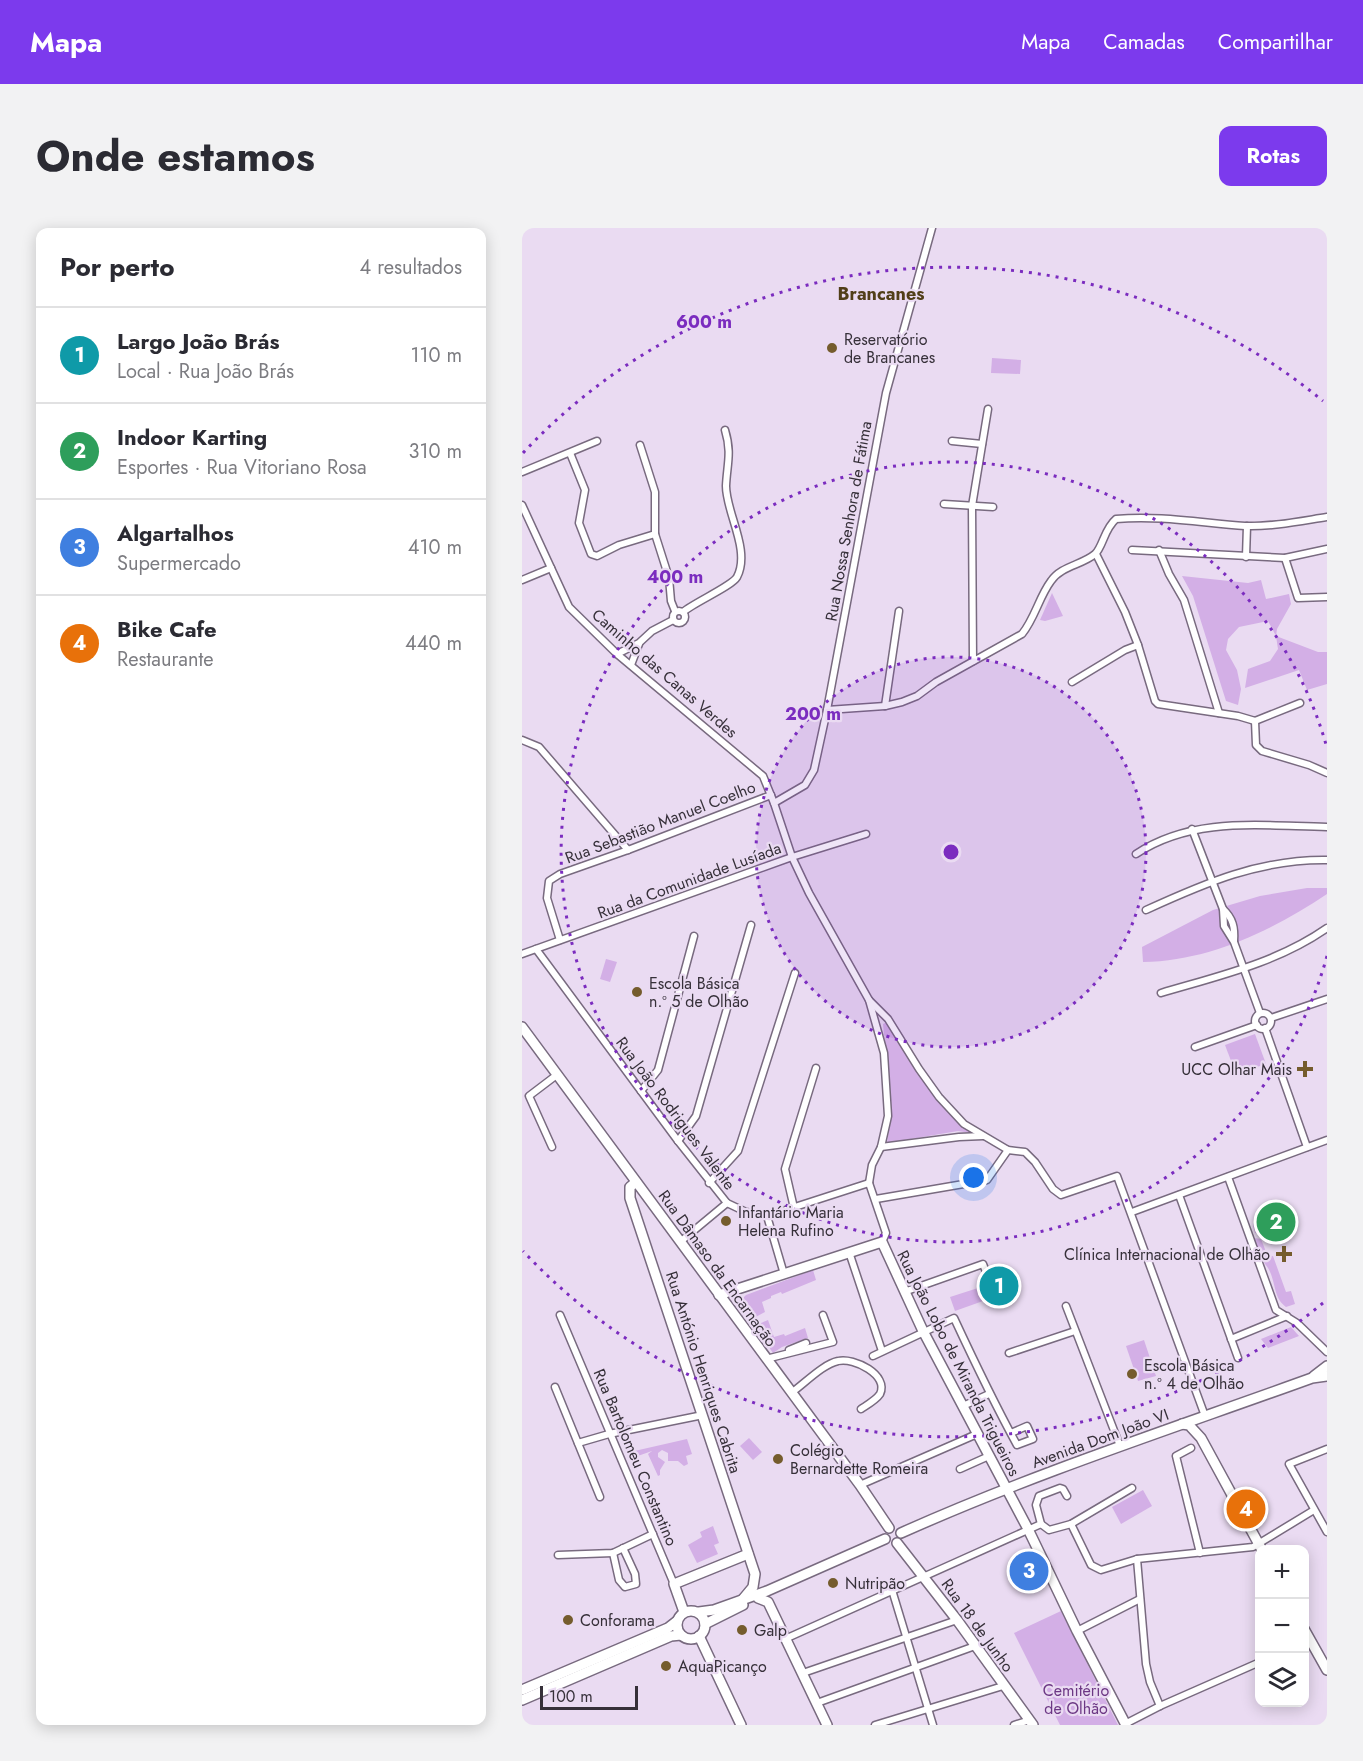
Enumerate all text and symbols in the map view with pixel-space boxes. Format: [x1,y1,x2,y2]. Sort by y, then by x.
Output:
text: Mapa [30,22,102,63]
text: Mapa [1021,27,1070,57]
text: Camadas [1103,27,1185,57]
text: Compartilhar [1218,27,1333,57]
text: Onde estamos [36,126,315,187]
button: Rotas [1219,126,1327,186]
text: Por perto [60,248,174,286]
text: 4 resultados [360,253,462,282]
district label: Brancanes [838,281,924,307]
text: 600 m [676,309,732,335]
text: Largo João Brás [117,325,280,357]
place label: Reservatório de Brancanes [844,328,935,369]
text: 1 [74,341,85,370]
text: 110 m [410,341,462,370]
marker: Reservatório de Brancanes [825,341,839,355]
text: Local · Rua João Brás [117,357,294,386]
street label: Rua Nossa Senhora de Fátima [820,419,877,623]
text: Indoor Karting [117,421,267,453]
text: 2 [73,437,86,466]
text: 310 m [408,437,462,466]
text: Esportes · Rua Vitoriano Rosa [117,453,367,482]
text: Algartalhos [117,517,234,549]
text: 3 [73,533,86,562]
text: 410 m [408,533,462,562]
text: Supermercado [117,549,241,578]
text: 400 m [647,564,703,590]
street label: Caminho das Canas Verdes [587,604,743,743]
text: Bike Cafe [117,613,217,645]
text: 4 [73,629,86,658]
text: 440 m [405,629,462,658]
text: Restaurante [117,645,214,674]
text: 200 m [785,701,841,727]
street label: Rua Sebastião Manuel Coelho [562,775,759,869]
street label: Rua da Comunidade Lusíada [594,836,784,924]
centre of rings [941,842,961,862]
place label: Escola Básica n.º 5 de Olhão [649,972,749,1013]
marker: Escola Básica n.º 5 de Olhão [630,985,644,999]
street label: Rua João Rodrigues Valente [610,1032,741,1195]
place label: UCC Olhar Mais [1181,1058,1292,1081]
marker: UCC Olhar Mais [1296,1060,1314,1078]
your location [959,1163,988,1192]
street label: Rua Dâmaso da Encarnação [653,1185,782,1352]
pin: 2 [1256,1200,1296,1244]
place label: Infantário Maria Helena Rufino [738,1201,844,1242]
marker: Infantário Maria Helena Rufino [719,1214,733,1228]
place label: Clínica Internacional de Olhão [1064,1243,1270,1266]
marker: Clínica Internacional de Olhão [1275,1245,1293,1263]
street label: Rua João Lobo de Miranda Trigueiros [891,1246,1026,1480]
pin: 1 [980,1264,1018,1308]
street label: Rua António Henriques Cabrita [660,1268,747,1476]
place label: Escola Básica n.º 4 de Olhão [1144,1354,1244,1395]
street label: Rua Bartolomeu Constantino [588,1365,683,1550]
marker: Escola Básica n.º 4 de Olhão [1125,1367,1139,1381]
street label: Avenida Dom João VI [1028,1403,1172,1474]
place label: Colégio Bernardette Romeira [790,1439,928,1480]
marker: Colégio Bernardette Romeira [771,1452,785,1466]
pin: 4 [1226,1486,1266,1532]
map controls [1255,1545,1309,1707]
button: + [1255,1545,1309,1599]
pin: 3 [1010,1548,1048,1594]
place label: Nutripão [845,1572,905,1595]
street label: Rua 18 de Junho [936,1574,1020,1677]
marker: Nutripão [826,1576,840,1590]
button: − [1255,1599,1309,1653]
place label: Conforama [580,1609,655,1632]
marker: Conforama [561,1613,575,1627]
place label: Galp [754,1619,787,1642]
marker: Galp [735,1623,749,1637]
button: layers [1255,1653,1309,1707]
place label: AquaPicanço [678,1655,767,1678]
marker: AquaPicanço [659,1659,673,1673]
park label: Cemitério de Olhão [1043,1679,1109,1720]
scale bar [540,1683,638,1710]
text: 100 m [549,1685,593,1708]

